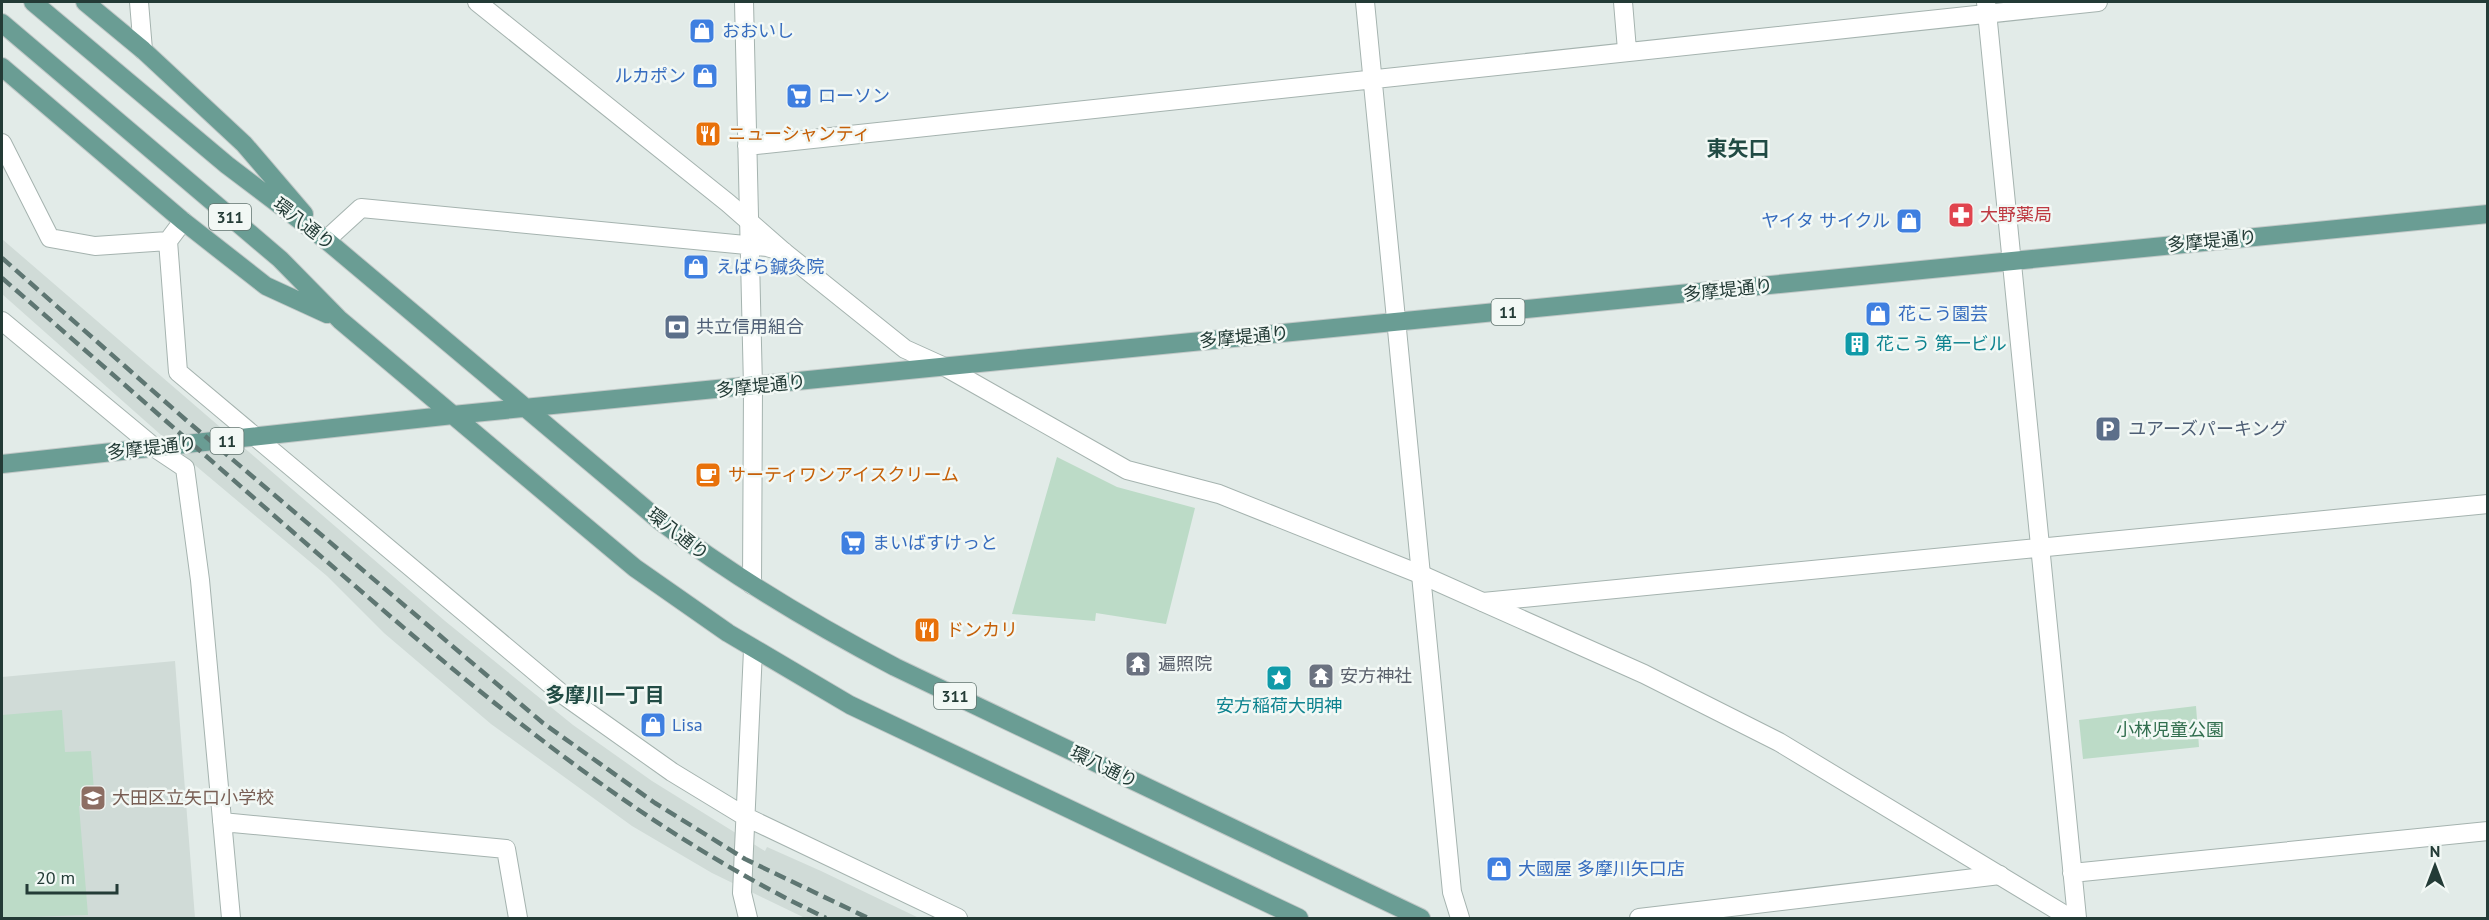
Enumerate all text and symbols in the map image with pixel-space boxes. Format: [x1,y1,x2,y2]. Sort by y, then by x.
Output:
shop icon: おおいし [687,16,717,46]
place label: おおいし [722,19,794,42]
shop icon: ルカポン [690,61,720,91]
place label: ルカポン [615,64,686,87]
supermarket icon: ローソン [784,81,814,111]
place label: ローソン [818,84,890,107]
restaurant icon: ニューシャンティ [693,119,723,149]
place label: ニューシャンティ [728,122,871,145]
district label: 東矢口 [1707,135,1770,162]
street label: 環八通り [269,192,340,255]
pharmacy icon: 大野薬局 [1946,200,1976,230]
place label: 大野薬局 [1980,203,2052,226]
road number: 311 [209,204,251,230]
shop icon: ヤイタ サイクル [1894,206,1924,236]
place label: ヤイタ サイクル [1761,209,1890,232]
street label: 多摩堤通り [2166,225,2258,256]
shop icon: えばら鍼灸院 [681,252,711,282]
place label: えばら鍼灸院 [716,255,824,278]
street label: 多摩堤通り [1682,273,1774,306]
road number: 11 [1492,299,1524,325]
shop icon: 花こう園芸 [1863,299,1893,329]
place label: 花こう園芸 [1898,302,1988,325]
bank icon: 共立信用組合 [662,312,692,342]
place label: 共立信用組合 [696,315,804,338]
street label: 多摩堤通り [1198,321,1290,352]
building icon: 花こう 第一ビル [1842,329,1872,359]
place label: 花こう 第一ビル [1876,332,2007,355]
street label: 多摩堤通り [715,369,807,402]
parking icon: ユアーズパーキング [2093,414,2123,444]
place label: ユアーズパーキング [2128,417,2287,440]
road number: 11 [210,428,244,454]
street label: 多摩堤通り [106,431,198,464]
cafe icon: サーティワンアイスクリーム [693,460,723,490]
place label: サーティワンアイスクリーム [728,463,959,486]
street label: 環八通り [643,502,714,565]
supermarket icon: まいばすけっと [838,528,868,558]
place label: まいばすけっと [872,531,998,554]
restaurant icon: ドンカリ [912,615,942,645]
place label: ドンカリ [946,618,1018,641]
temple icon: 遍照院 [1123,649,1153,679]
place label: 遍照院 [1158,652,1212,675]
temple icon: 安方神社 [1306,661,1336,691]
place icon: 安方稲荷大明神 [1264,663,1294,693]
place label: 安方神社 [1340,664,1412,687]
district label: 多摩川一丁目 [545,682,665,708]
road number: 311 [934,683,976,709]
place label: 安方稲荷大明神 [1216,694,1342,717]
shop icon: Lisa [638,710,668,740]
place label: Lisa [672,713,703,736]
park label: 小林児童公園 [2116,718,2224,741]
street label: 環八通り [1067,740,1142,793]
school or university icon: 大田区立矢口小学校 [78,783,108,813]
place label: 大田区立矢口小学校 [112,786,274,809]
north arrow [2405,836,2465,896]
text: N [2430,841,2440,861]
shop icon: 大國屋 多摩川矢口店 [1484,854,1514,884]
scale bar [27,857,117,895]
place label: 大國屋 多摩川矢口店 [1518,857,1685,880]
text: 20 m [36,866,75,889]

